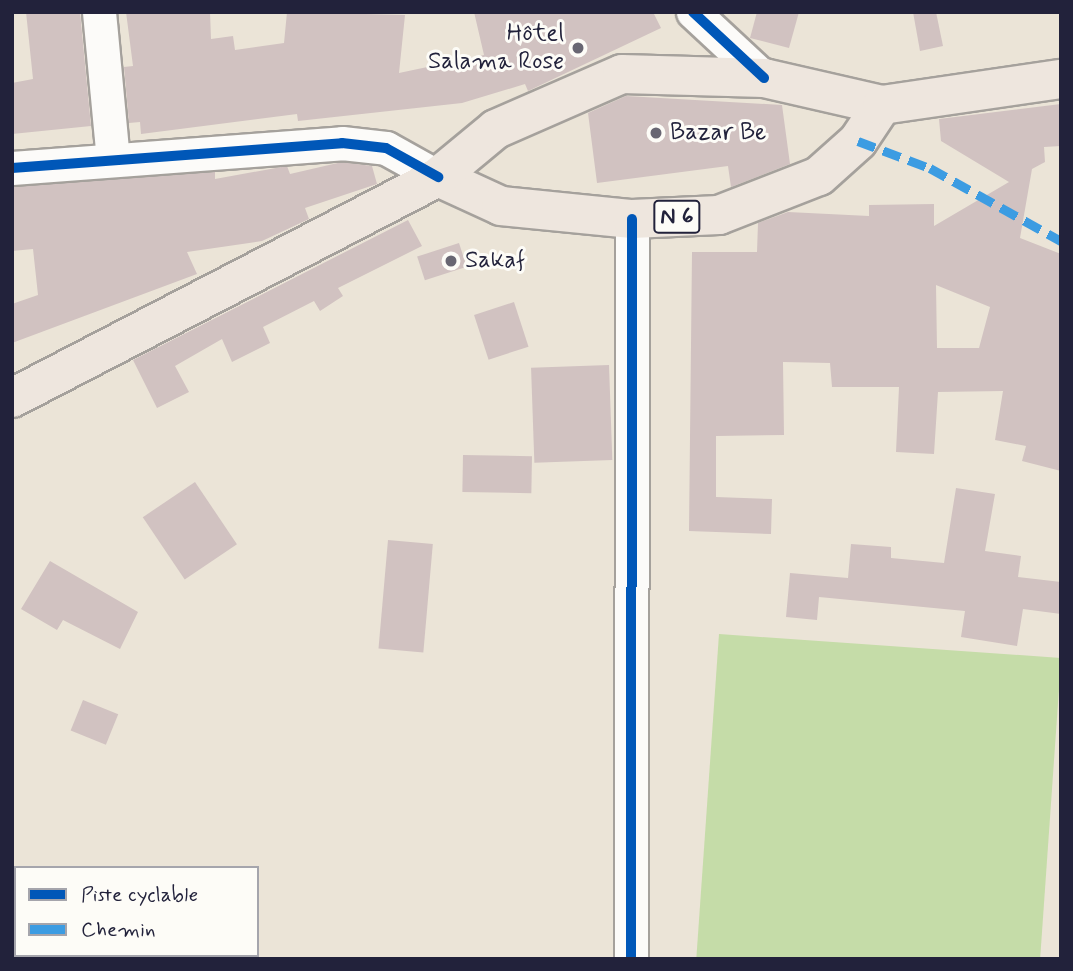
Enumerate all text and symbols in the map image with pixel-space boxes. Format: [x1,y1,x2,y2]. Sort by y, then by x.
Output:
place label: Hôtel Salama Rose [428,20,564,76]
marker: Hôtel Salama Rose [570,40,586,56]
place label: Bazar Be [670,119,767,147]
marker: Bazar Be [648,125,664,141]
road number: N 6 [652,198,702,236]
place label: Sakaf [465,247,525,275]
marker: Sakaf [443,253,459,269]
legend [14,866,259,957]
text: Piste cyclable [81,881,198,909]
text: Chemin [81,916,155,944]

